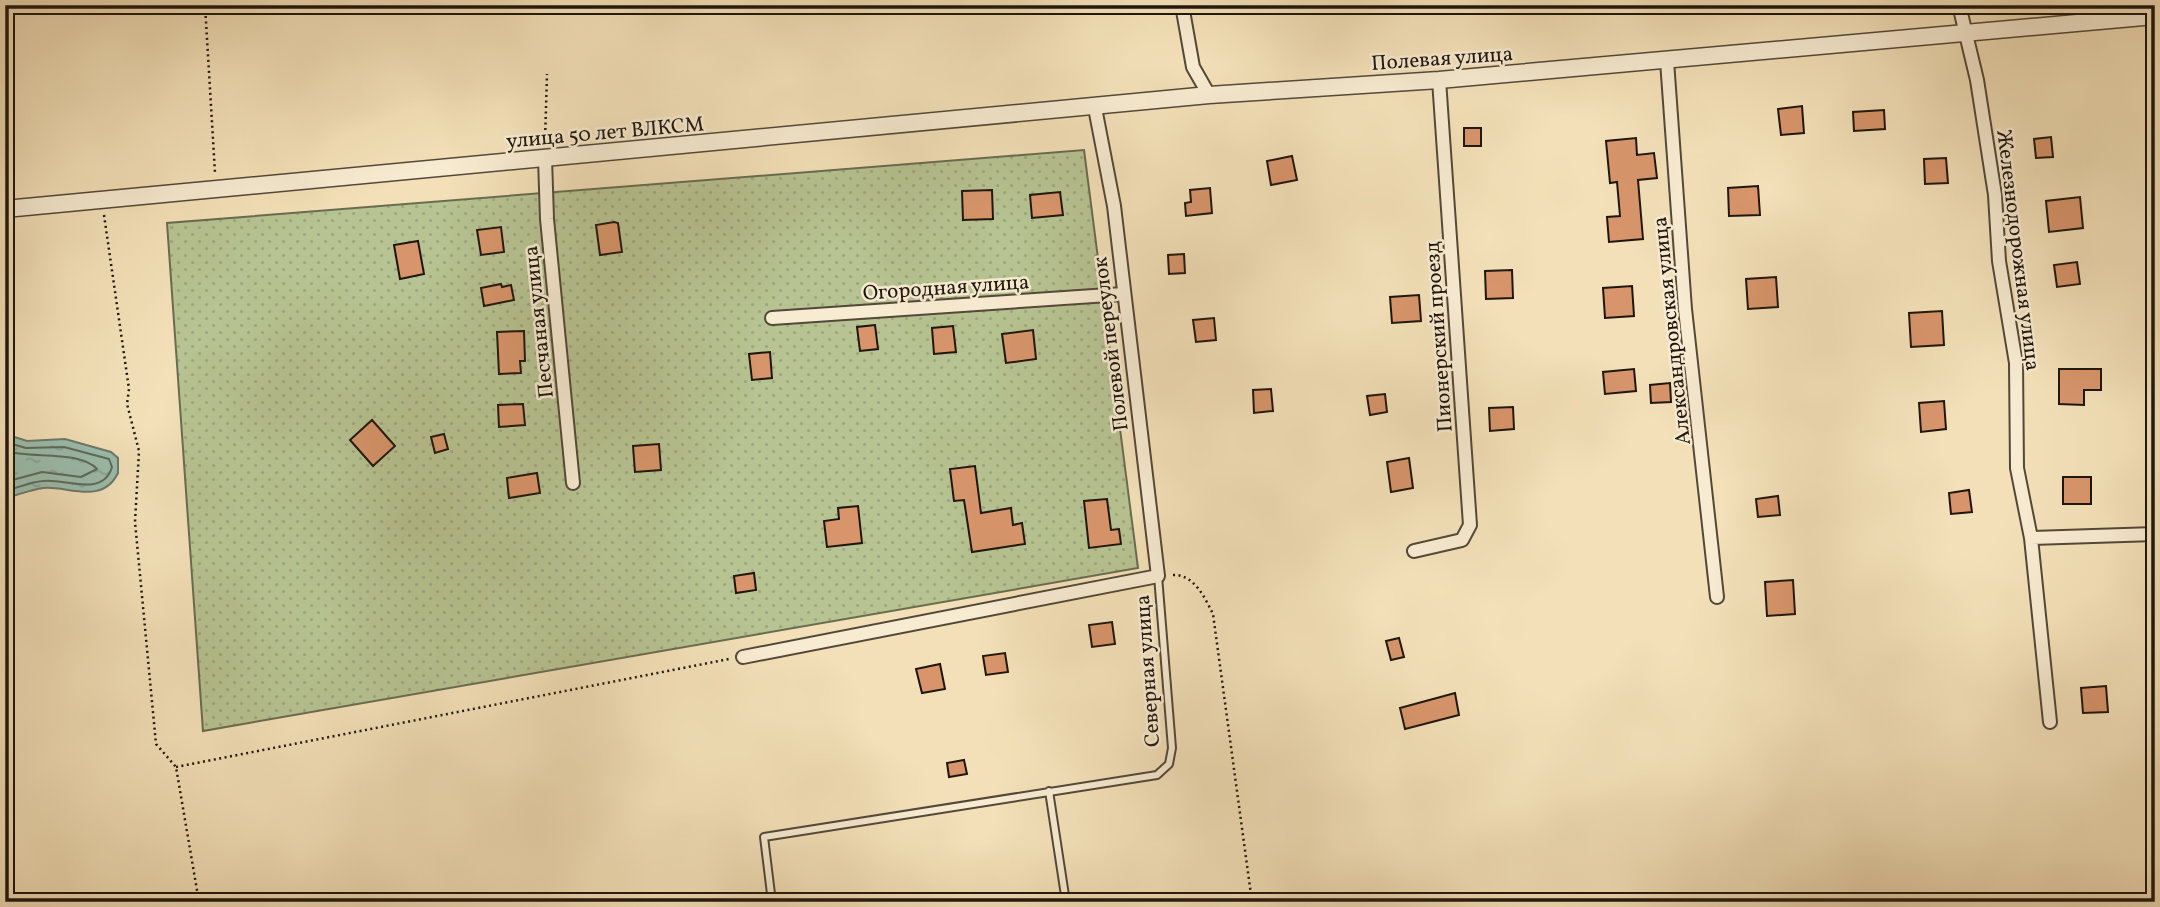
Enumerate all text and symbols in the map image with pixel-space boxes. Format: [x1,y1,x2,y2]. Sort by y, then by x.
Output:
street label: Полевая улица [1370,40,1514,79]
street label: улица 50 лет ВЛКСМ [505,110,705,157]
street label: Железнодорожная улица [1988,128,2047,372]
street label: Александровская улица [1646,215,1699,446]
street label: Пионерский проезд [1418,240,1461,433]
street label: Песчаная улица [517,244,562,399]
street label: Полевой переулок [1086,255,1137,433]
street label: Огородная улица [862,268,1030,309]
street label: Северная улица [1129,594,1168,748]

